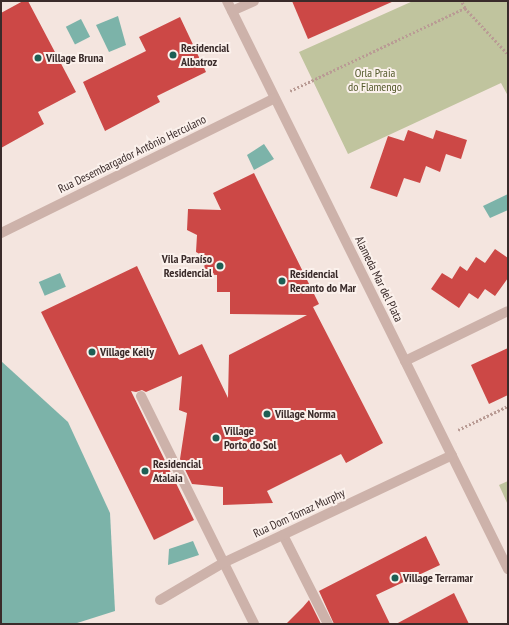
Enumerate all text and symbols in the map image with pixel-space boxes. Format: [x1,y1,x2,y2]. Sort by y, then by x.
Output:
place label: Residencial Albatroz [181,41,229,69]
marker: Residencial Albatroz [168,50,178,60]
place label: Village Bruna [46,51,104,65]
marker: Village Bruna [33,53,43,63]
park label: Orla Praia do Flamengo [348,66,402,94]
street label: Rua Desembargador Antônio Herculano [56,112,208,196]
street label: Alameda Mar del Plata [352,234,406,324]
place label: Vila Paraíso Residencial [162,252,212,280]
marker: Vila Paraíso Residencial [215,261,225,271]
place label: Residencial Recanto do Mar [290,267,356,295]
marker: Residencial Recanto do Mar [277,276,287,286]
place label: Village Kelly [100,345,154,359]
marker: Village Kelly [87,347,97,357]
place label: Village Norma [275,407,336,421]
marker: Village Norma [262,409,272,419]
place label: Village Porto do Sol [224,424,276,452]
marker: Village Porto do Sol [211,433,221,443]
place label: Residencial Atalaia [153,457,201,485]
marker: Residencial Atalaia [140,466,150,476]
street label: Rua Dom Tomaz Murphy [251,485,347,541]
place label: Village Terramar [403,571,473,585]
marker: Village Terramar [390,573,400,583]

